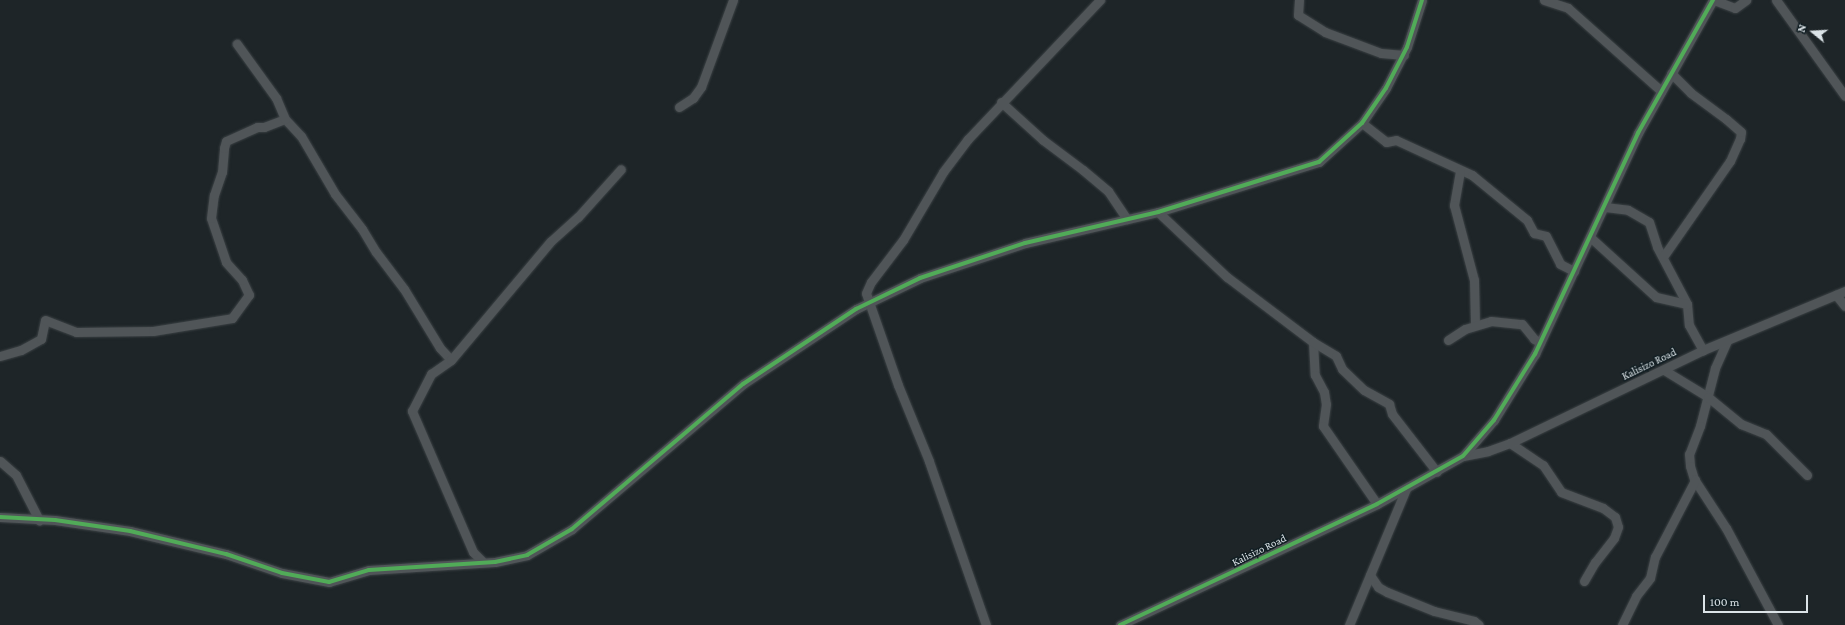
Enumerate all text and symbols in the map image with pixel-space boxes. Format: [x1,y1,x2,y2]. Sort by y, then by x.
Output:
north arrow [1793,12,1833,52]
text: N [1795,23,1808,34]
street label: Kalisizo Road [1620,345,1678,383]
street label: Kalisizo Road [1230,531,1288,569]
scale bar [1705,587,1810,613]
text: 100 m [1710,595,1739,609]

